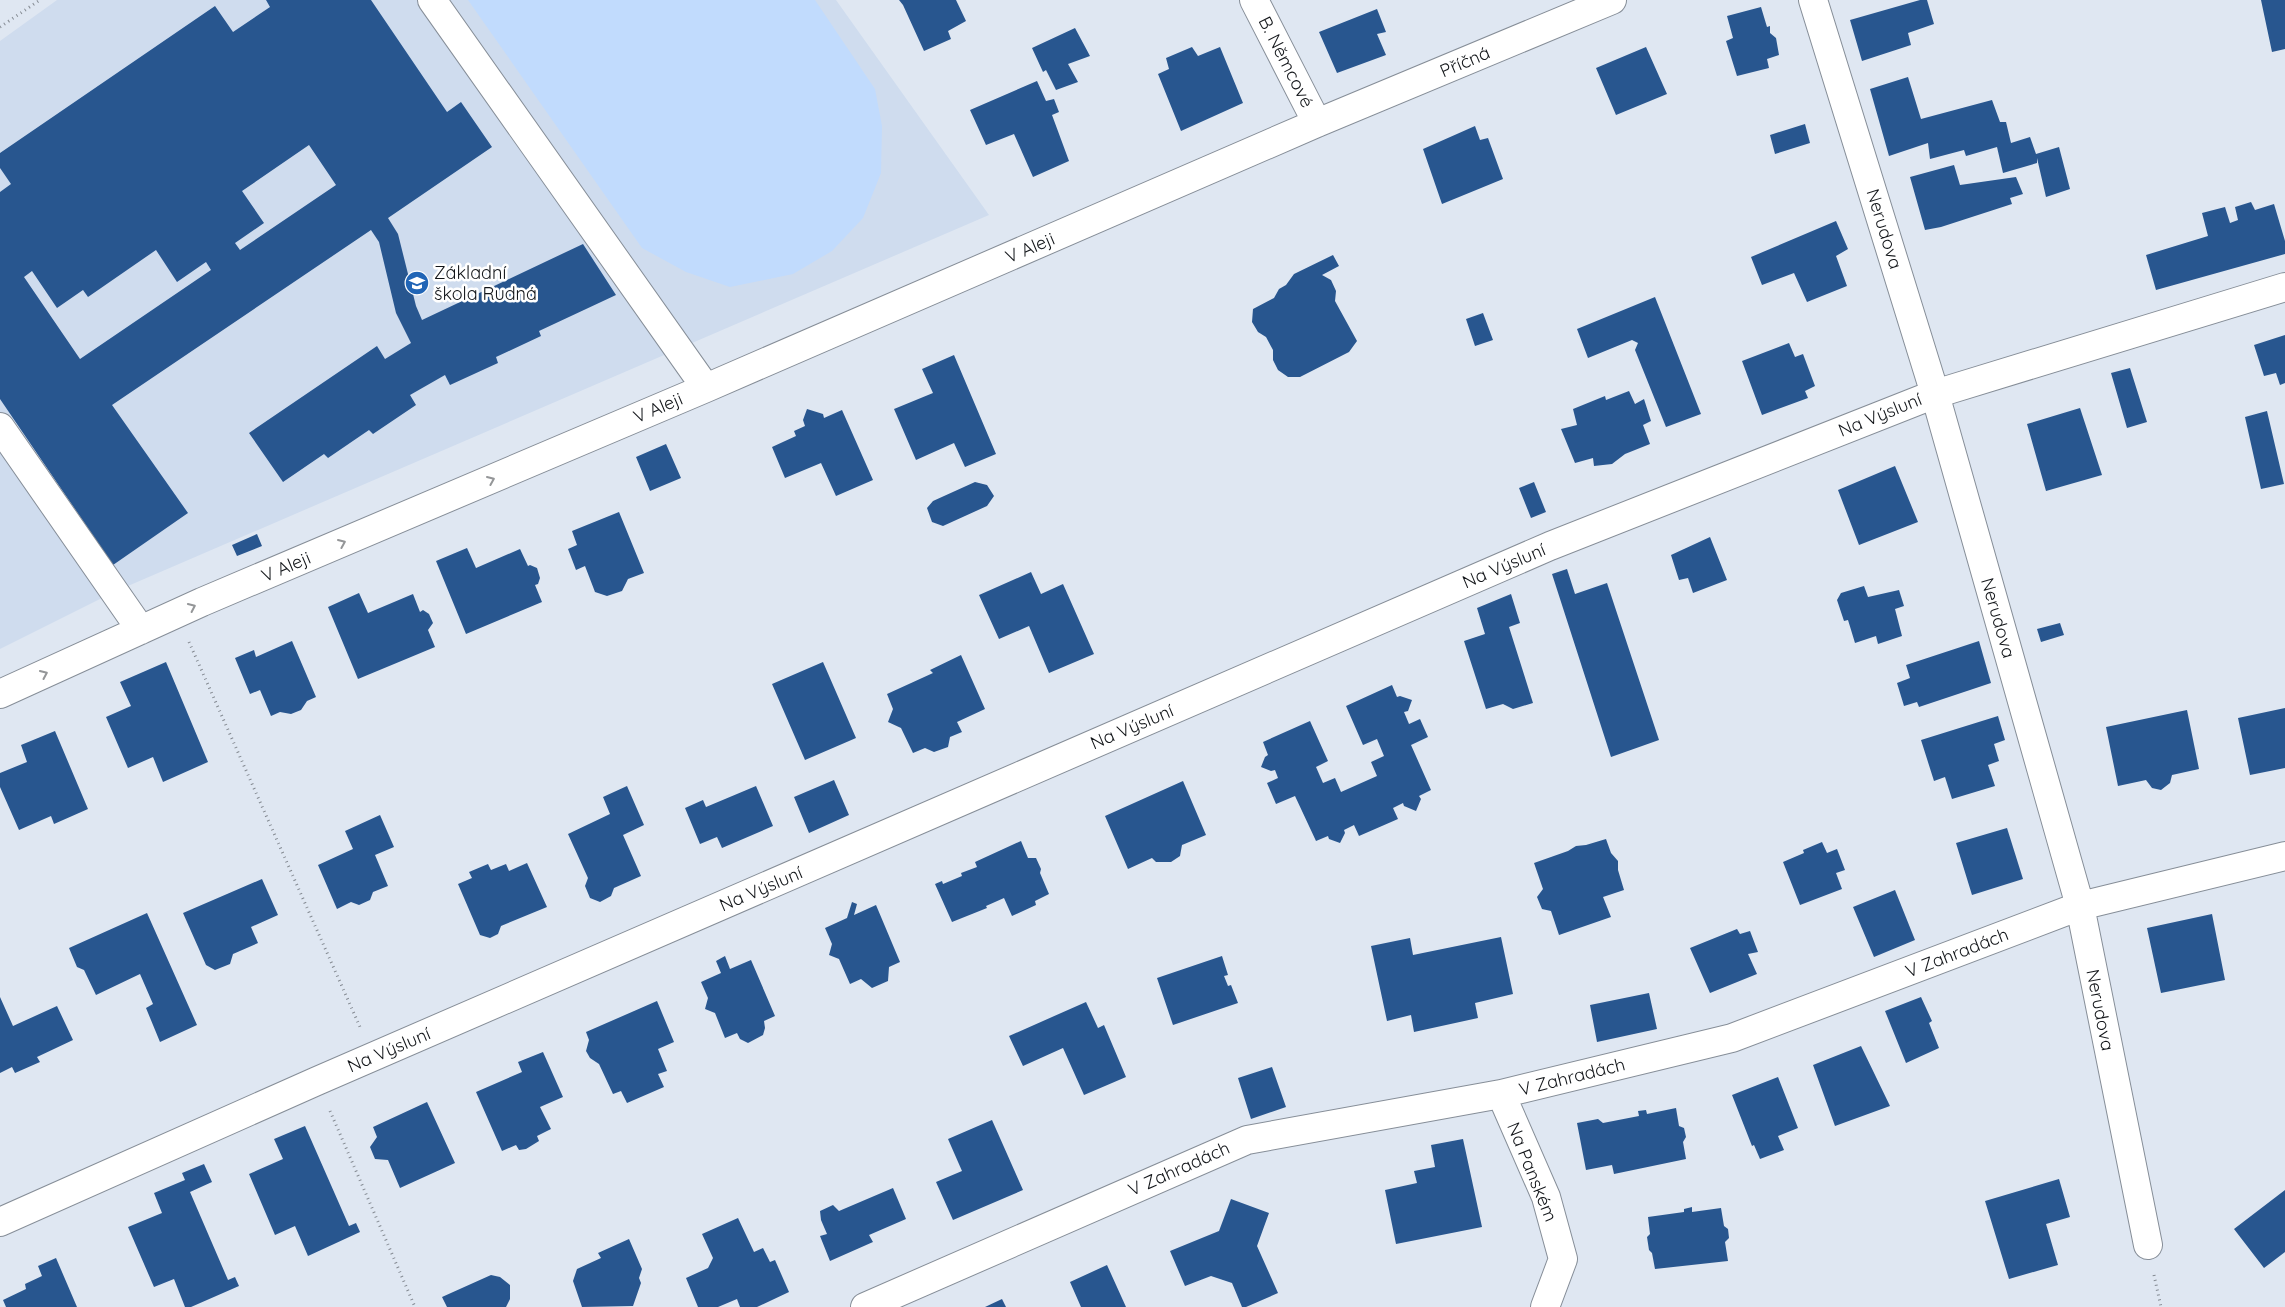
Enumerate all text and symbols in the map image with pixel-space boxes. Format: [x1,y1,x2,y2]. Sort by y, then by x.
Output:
street label: B. Němcové [1254,12,1319,111]
street label: Příčná [1436,41,1493,82]
street label: Nerudova [1861,186,1908,272]
street label: V Aleji [1002,227,1058,268]
place label: Základní škola Rudná [434,261,537,305]
school or university icon: Základní škola Rudná [404,270,430,296]
street label: V Aleji [630,387,686,428]
street label: Na Výsluní [1835,387,1925,442]
one-way arrow [486,475,495,486]
street label: Na Výsluní [1459,538,1549,593]
one-way arrow [337,539,346,550]
street label: V Aleji [258,546,314,587]
street label: Nerudova [1976,575,2021,661]
one-way arrow [187,603,196,613]
one-way arrow [39,670,48,681]
street label: Na Výsluní [1087,699,1177,754]
street label: Na Výsluní [716,861,806,916]
street label: V Zahradách [1902,922,2012,983]
street label: Nerudova [2081,967,2120,1053]
street label: Na Výsluní [344,1022,434,1077]
street label: V Zahradách [1516,1052,1627,1101]
street label: Na Panském [1502,1119,1563,1225]
street label: V Zahradách [1125,1136,1233,1201]

